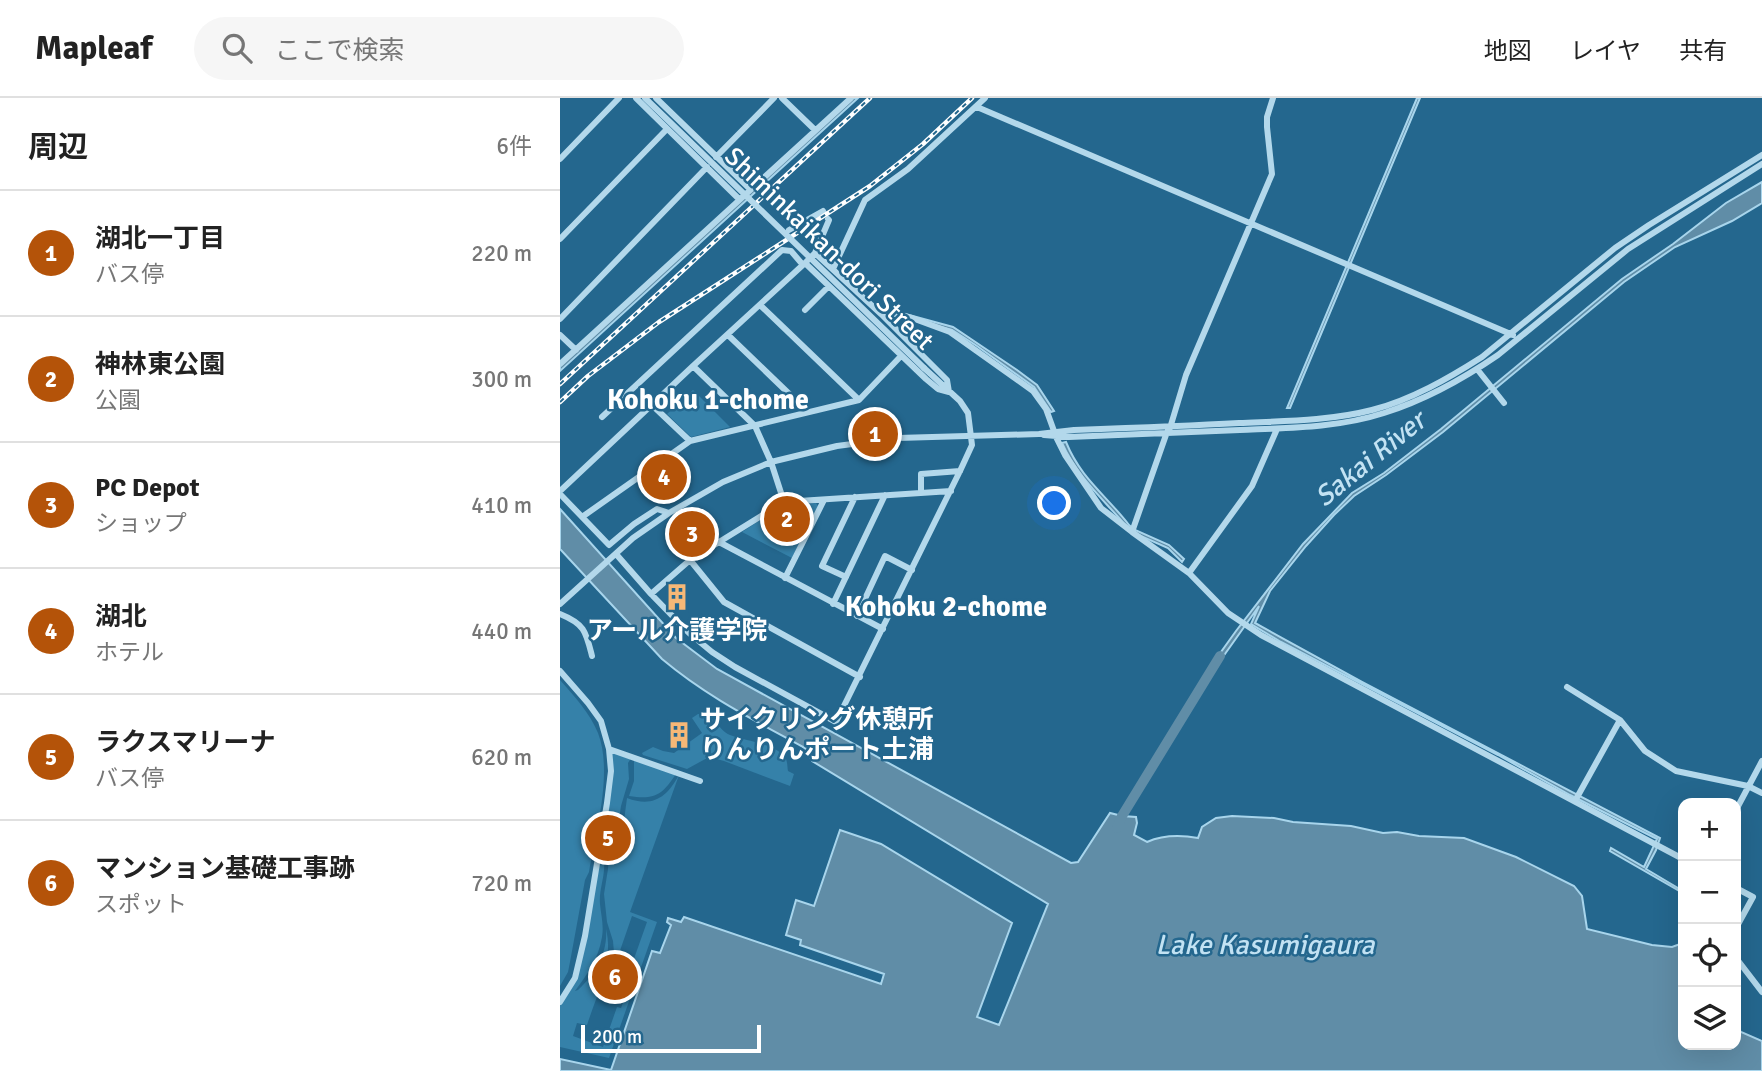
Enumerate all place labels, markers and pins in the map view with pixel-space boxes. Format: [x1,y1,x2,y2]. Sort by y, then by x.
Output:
pin: 1 [852,408,898,460]
pin: 4 [641,451,687,503]
pin: 2 [764,493,810,545]
pin: 3 [669,508,715,560]
building icon: アール介護学院 [662,582,692,612]
place label: アール介護学院 [587,615,767,647]
place label: サイクリング休憩所 りんりんポート土浦 [700,704,934,766]
building icon: サイクリング休憩所 りんりんポート土浦 [664,720,694,750]
pin: 5 [585,812,631,864]
pin: 6 [592,951,638,1003]

